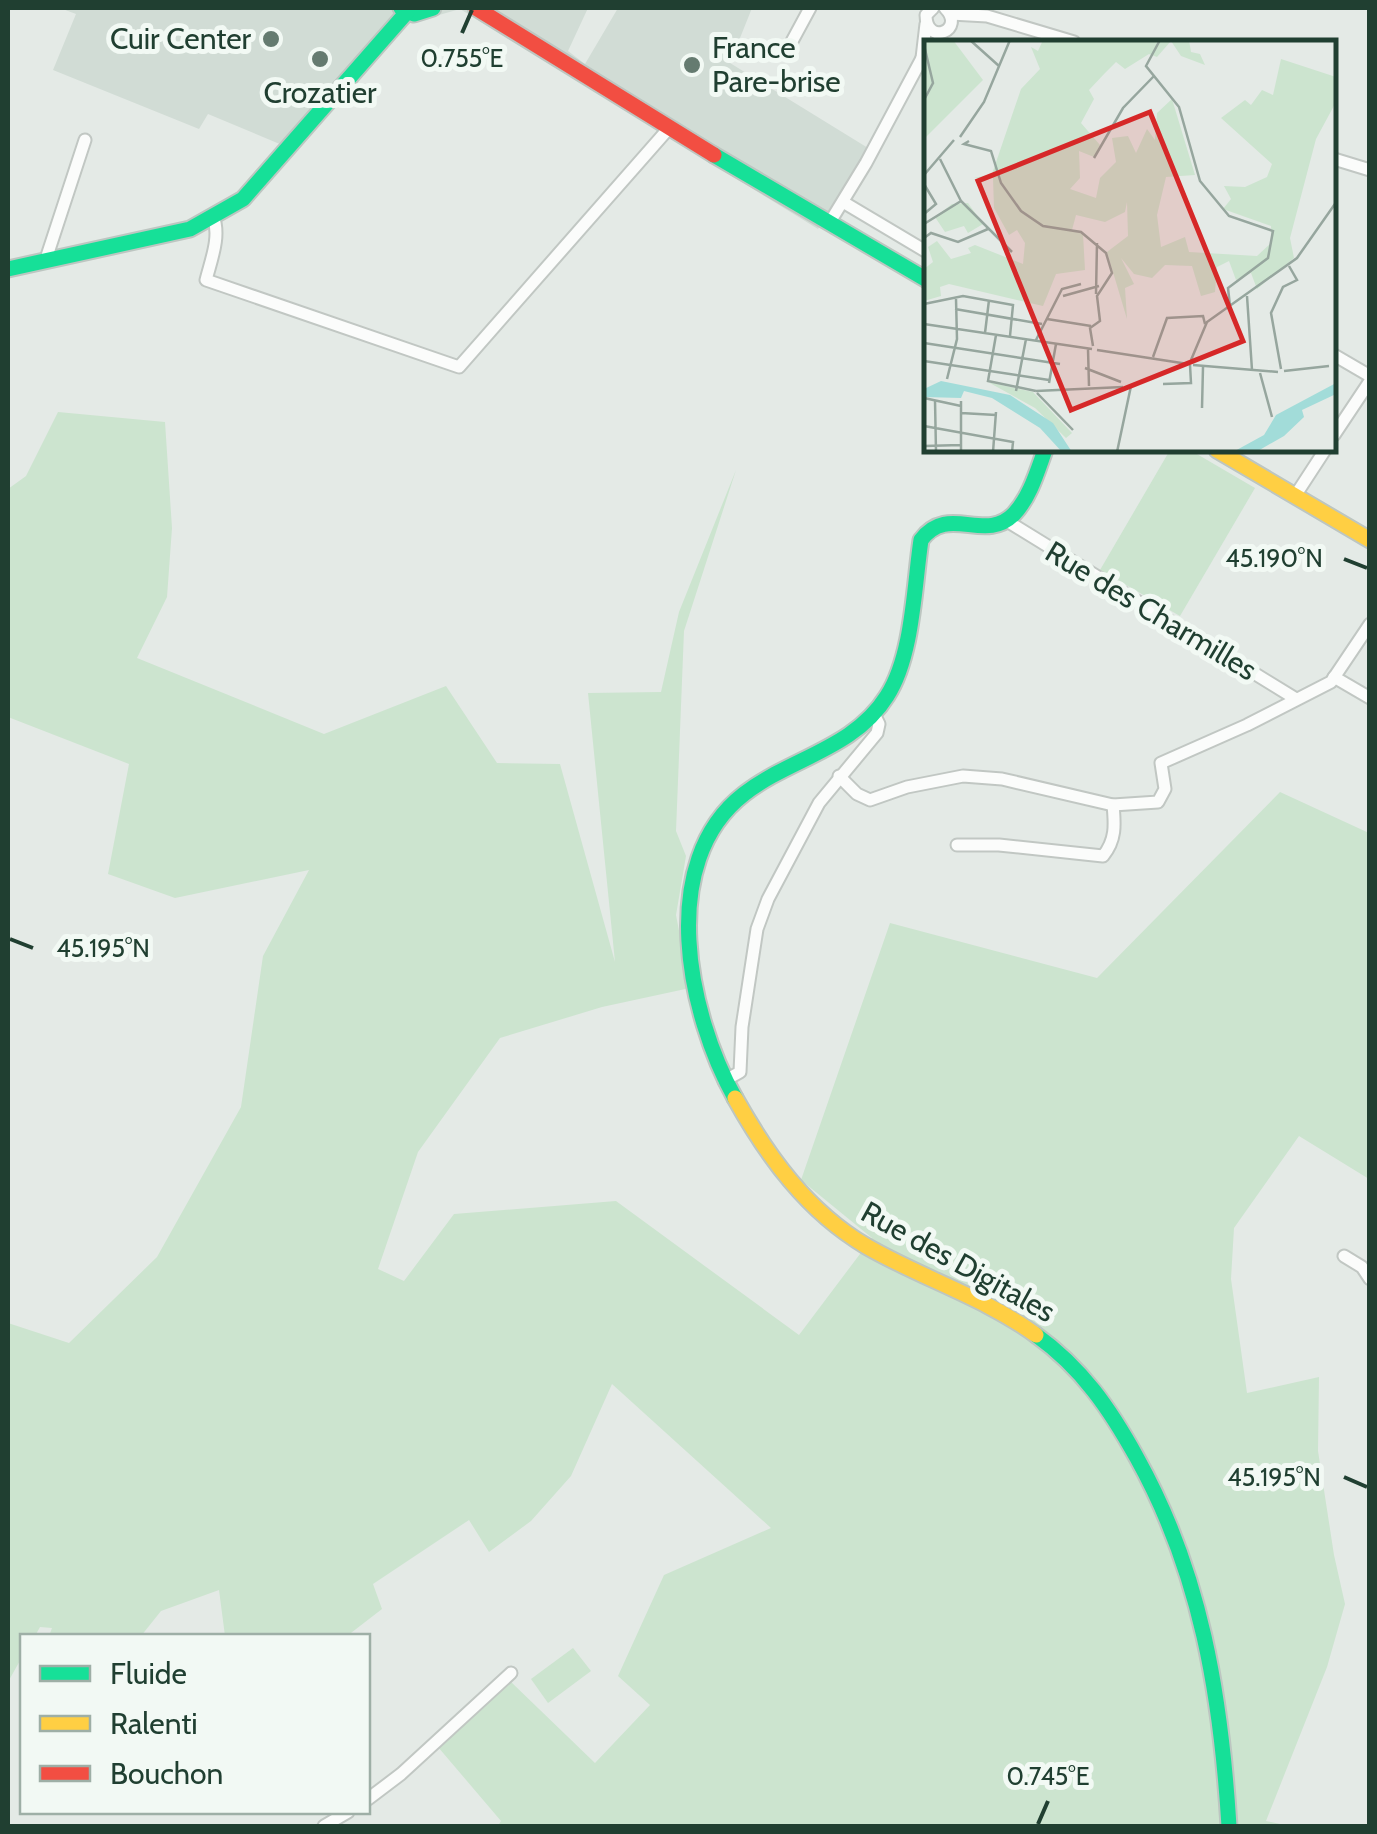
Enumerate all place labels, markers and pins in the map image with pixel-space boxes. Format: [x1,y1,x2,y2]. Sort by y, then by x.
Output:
place label: Cuir Center [110,20,252,57]
marker: Cuir Center [260,28,282,50]
place label: France Pare-brise [712,29,841,100]
marker: Crozatier [309,48,331,70]
marker: France Pare-brise [681,54,703,76]
place label: Crozatier [263,74,377,111]

